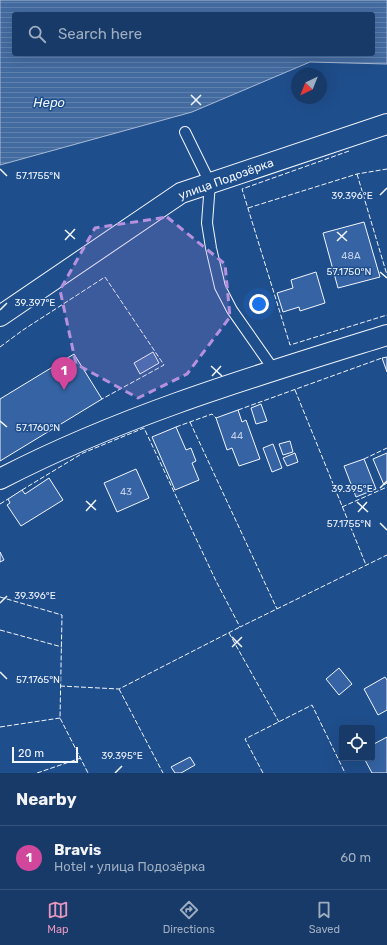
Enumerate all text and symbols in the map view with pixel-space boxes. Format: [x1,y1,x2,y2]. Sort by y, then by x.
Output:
search box [12,12,375,56]
icon: search [26,23,48,45]
text: Search here [58,25,142,43]
north arrow [291,68,327,104]
water label: Неро [33,95,65,110]
street label: улица Подозёрка [177,155,275,203]
text: 57.1755°N [16,170,60,182]
text: 39.396°E [331,190,373,202]
house number: 48А [341,250,361,262]
text: 57.1750°N [327,266,371,278]
your location [249,294,269,314]
text: 39.397°E [15,297,55,309]
pin: 1 [51,357,77,390]
text: 57.1760°N [16,422,60,434]
house number: 44 [231,430,243,442]
text: 39.395°E [331,483,373,495]
house number: 43 [120,486,132,498]
text: 57.1755°N [327,518,371,530]
text: 39.396°E [14,590,56,602]
text: 57.1765°N [16,674,60,686]
map controls [339,725,375,761]
button: locate [339,725,375,761]
scale bar [12,745,78,764]
text: 20 m [18,747,44,760]
text: 39.395°E [101,750,143,762]
text: Nearby [16,789,77,809]
text: Bravis [54,841,101,859]
text: 1 [26,850,32,865]
text: 60 m [340,850,371,865]
text: Hotel · улица Подозёрка [54,859,205,874]
tab: Map [47,899,69,936]
tab: Directions [163,899,215,936]
tab: Saved [309,899,340,936]

